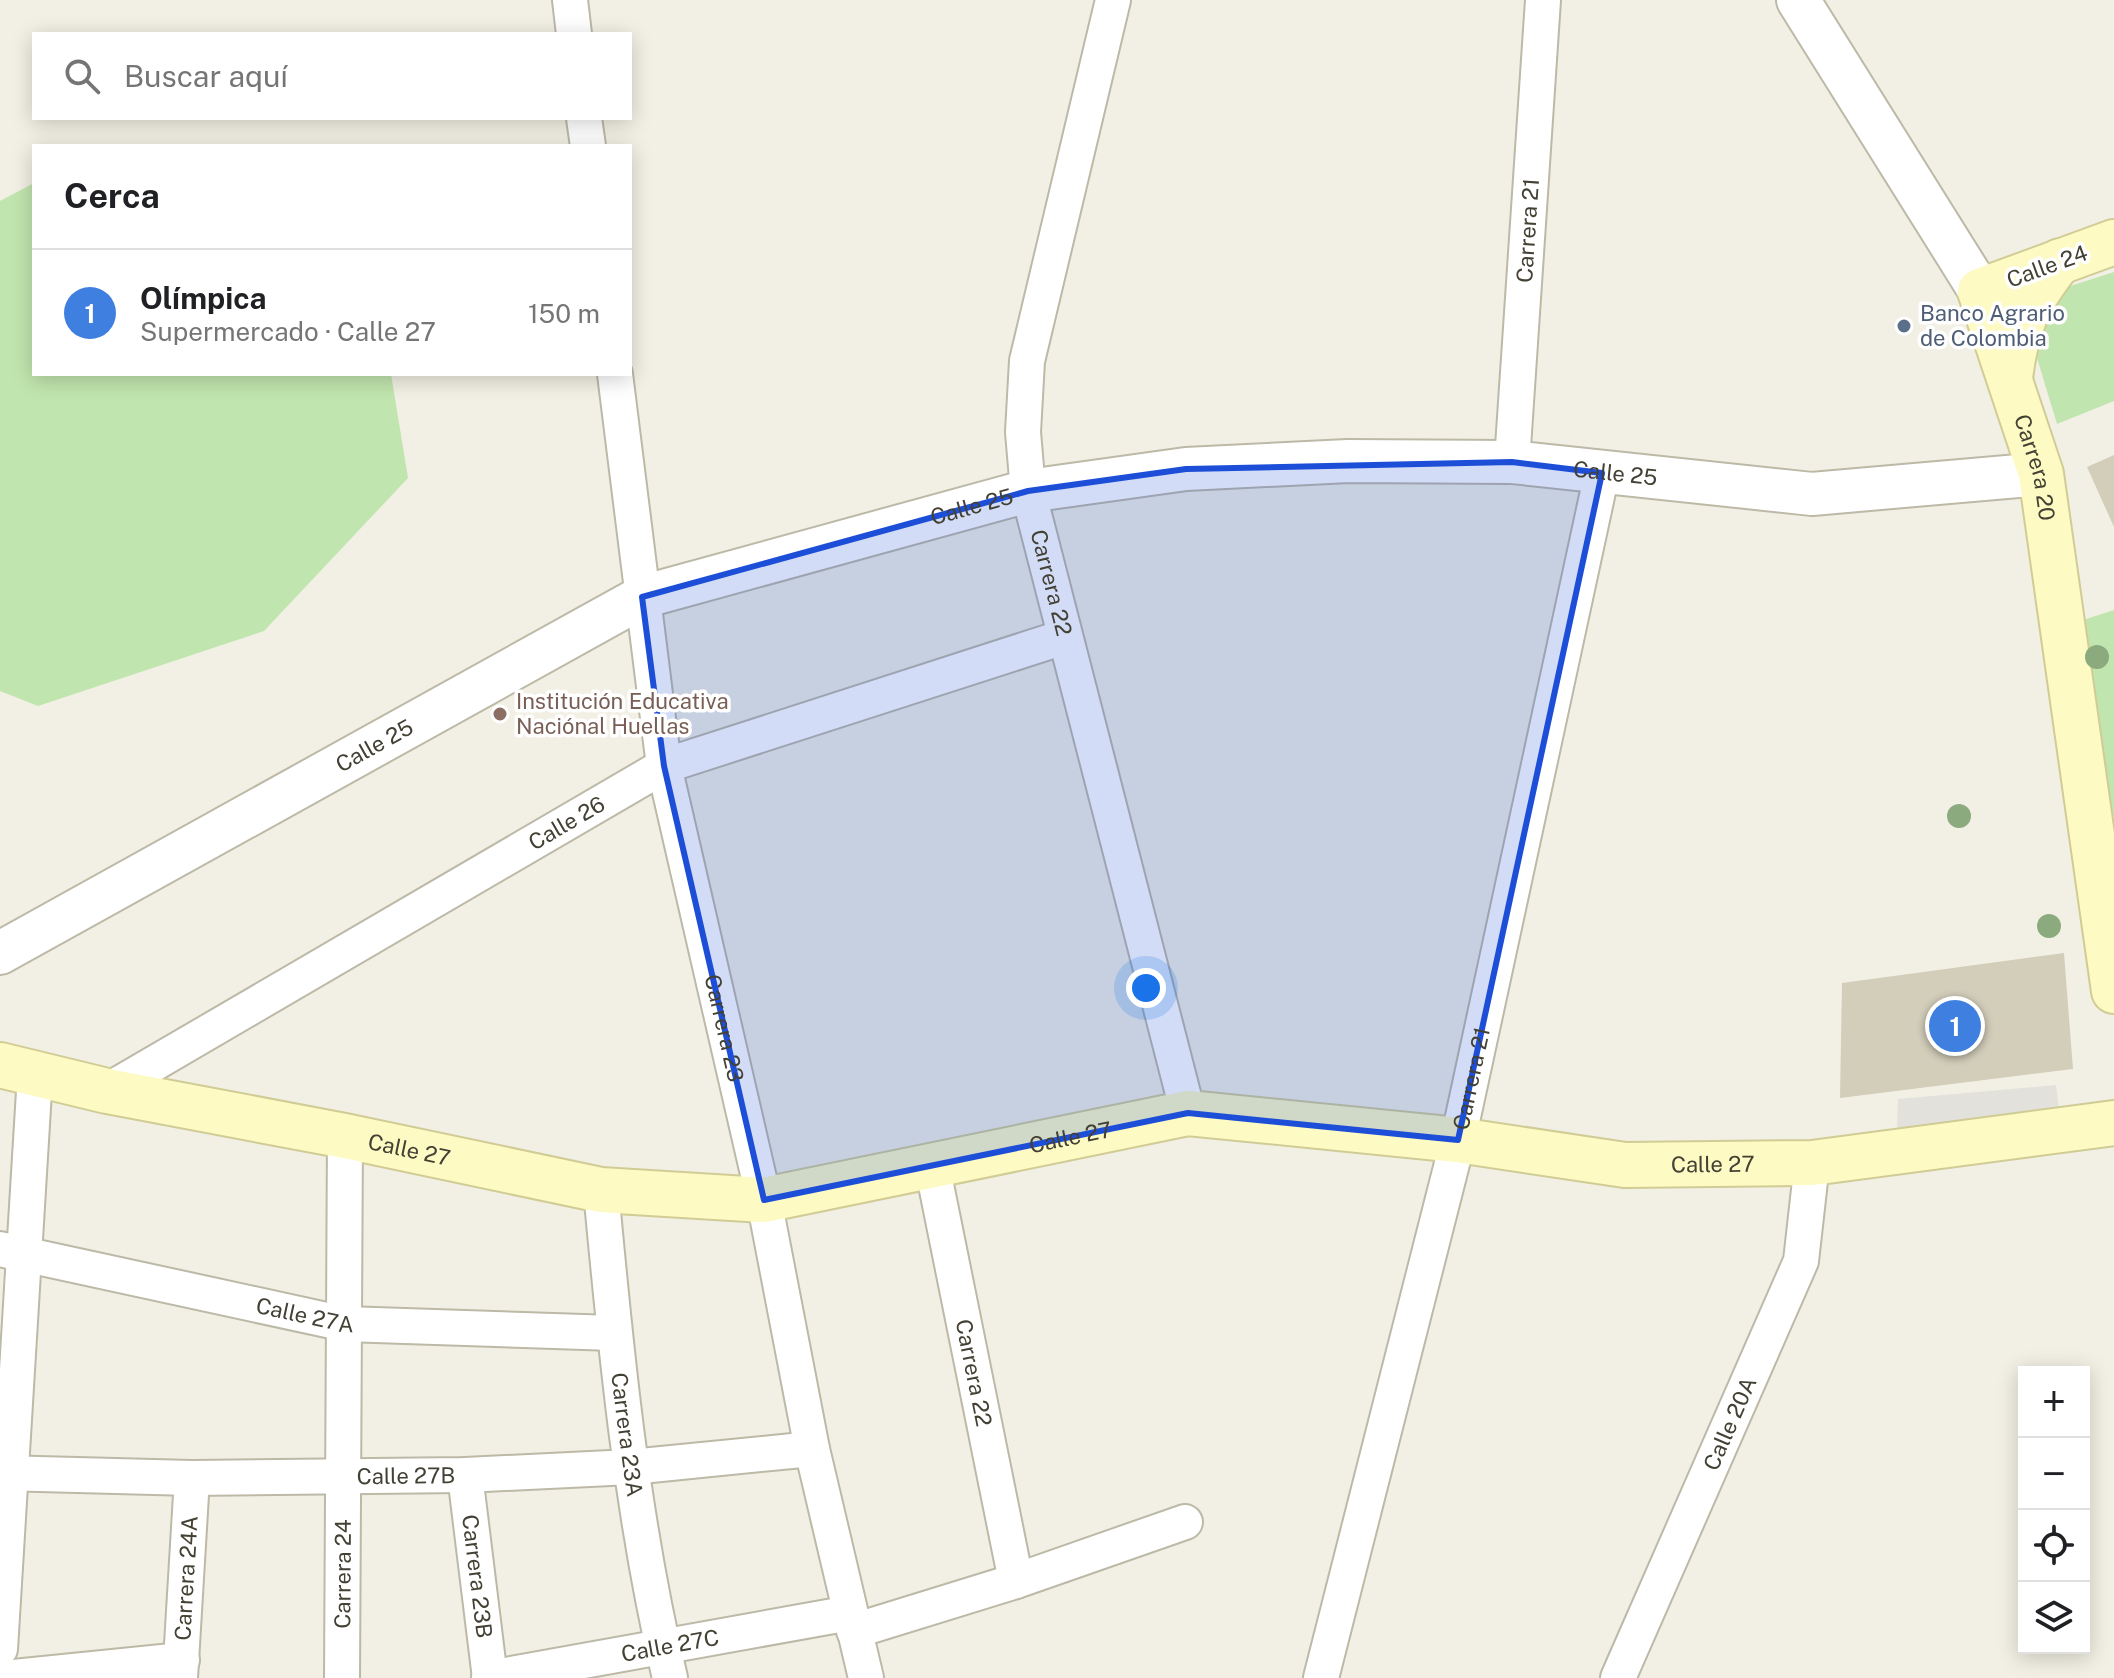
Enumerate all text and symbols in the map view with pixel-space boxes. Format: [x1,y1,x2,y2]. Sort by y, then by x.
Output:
search box [32,32,632,120]
icon: search [60,54,104,98]
text: Buscar aquí [124,58,288,94]
text: Cerca [64,176,160,216]
street label: Carrera 21 [1511,178,1544,284]
street label: Calle 24 [2003,239,2091,293]
text: Olímpica [140,280,267,316]
text: 1 [84,298,96,329]
text: 150 m [528,298,600,329]
place label: Banco Agrario de Colombia [1920,300,2065,351]
text: Supermercado · Calle 27 [140,316,436,347]
marker: Banco Agrario de Colombia [1895,317,1913,335]
street label: Carrera 20 [2009,411,2060,522]
street label: Calle 25 [1572,456,1659,490]
street label: Calle 25 [927,483,1016,530]
street label: Carrera 22 [1025,527,1078,638]
place label: Institución Educativa Naciónal Huellas [516,688,729,739]
marker: Institución Educativa Naciónal Huellas [491,705,509,723]
street label: Calle 25 [331,714,418,777]
street label: Calle 26 [524,790,609,855]
your location [1126,968,1166,1008]
street label: Carrera 23 [699,972,749,1084]
pin: 1 [1929,996,1981,1056]
street label: Carrera 21 [1448,1025,1495,1132]
street label: Calle 27 [1027,1116,1114,1158]
street label: Calle 27 [366,1128,453,1171]
street label: Calle 27 [1671,1151,1755,1178]
street label: Calle 27A [254,1292,354,1337]
street label: Carrera 22 [950,1317,997,1429]
map controls [2018,1366,2090,1654]
button: + [2018,1366,2090,1438]
street label: Carrera 23A [606,1371,648,1498]
street label: Calle 20A [1698,1373,1762,1474]
button: − [2018,1438,2090,1510]
street label: Calle 27B [357,1462,455,1489]
button: locate [2018,1510,2090,1582]
street label: Carrera 23B [457,1513,498,1639]
street label: Carrera 24A [169,1515,203,1641]
street label: Carrera 24 [329,1519,356,1629]
button: layers [2018,1582,2090,1654]
street label: Calle 27C [619,1624,721,1667]

